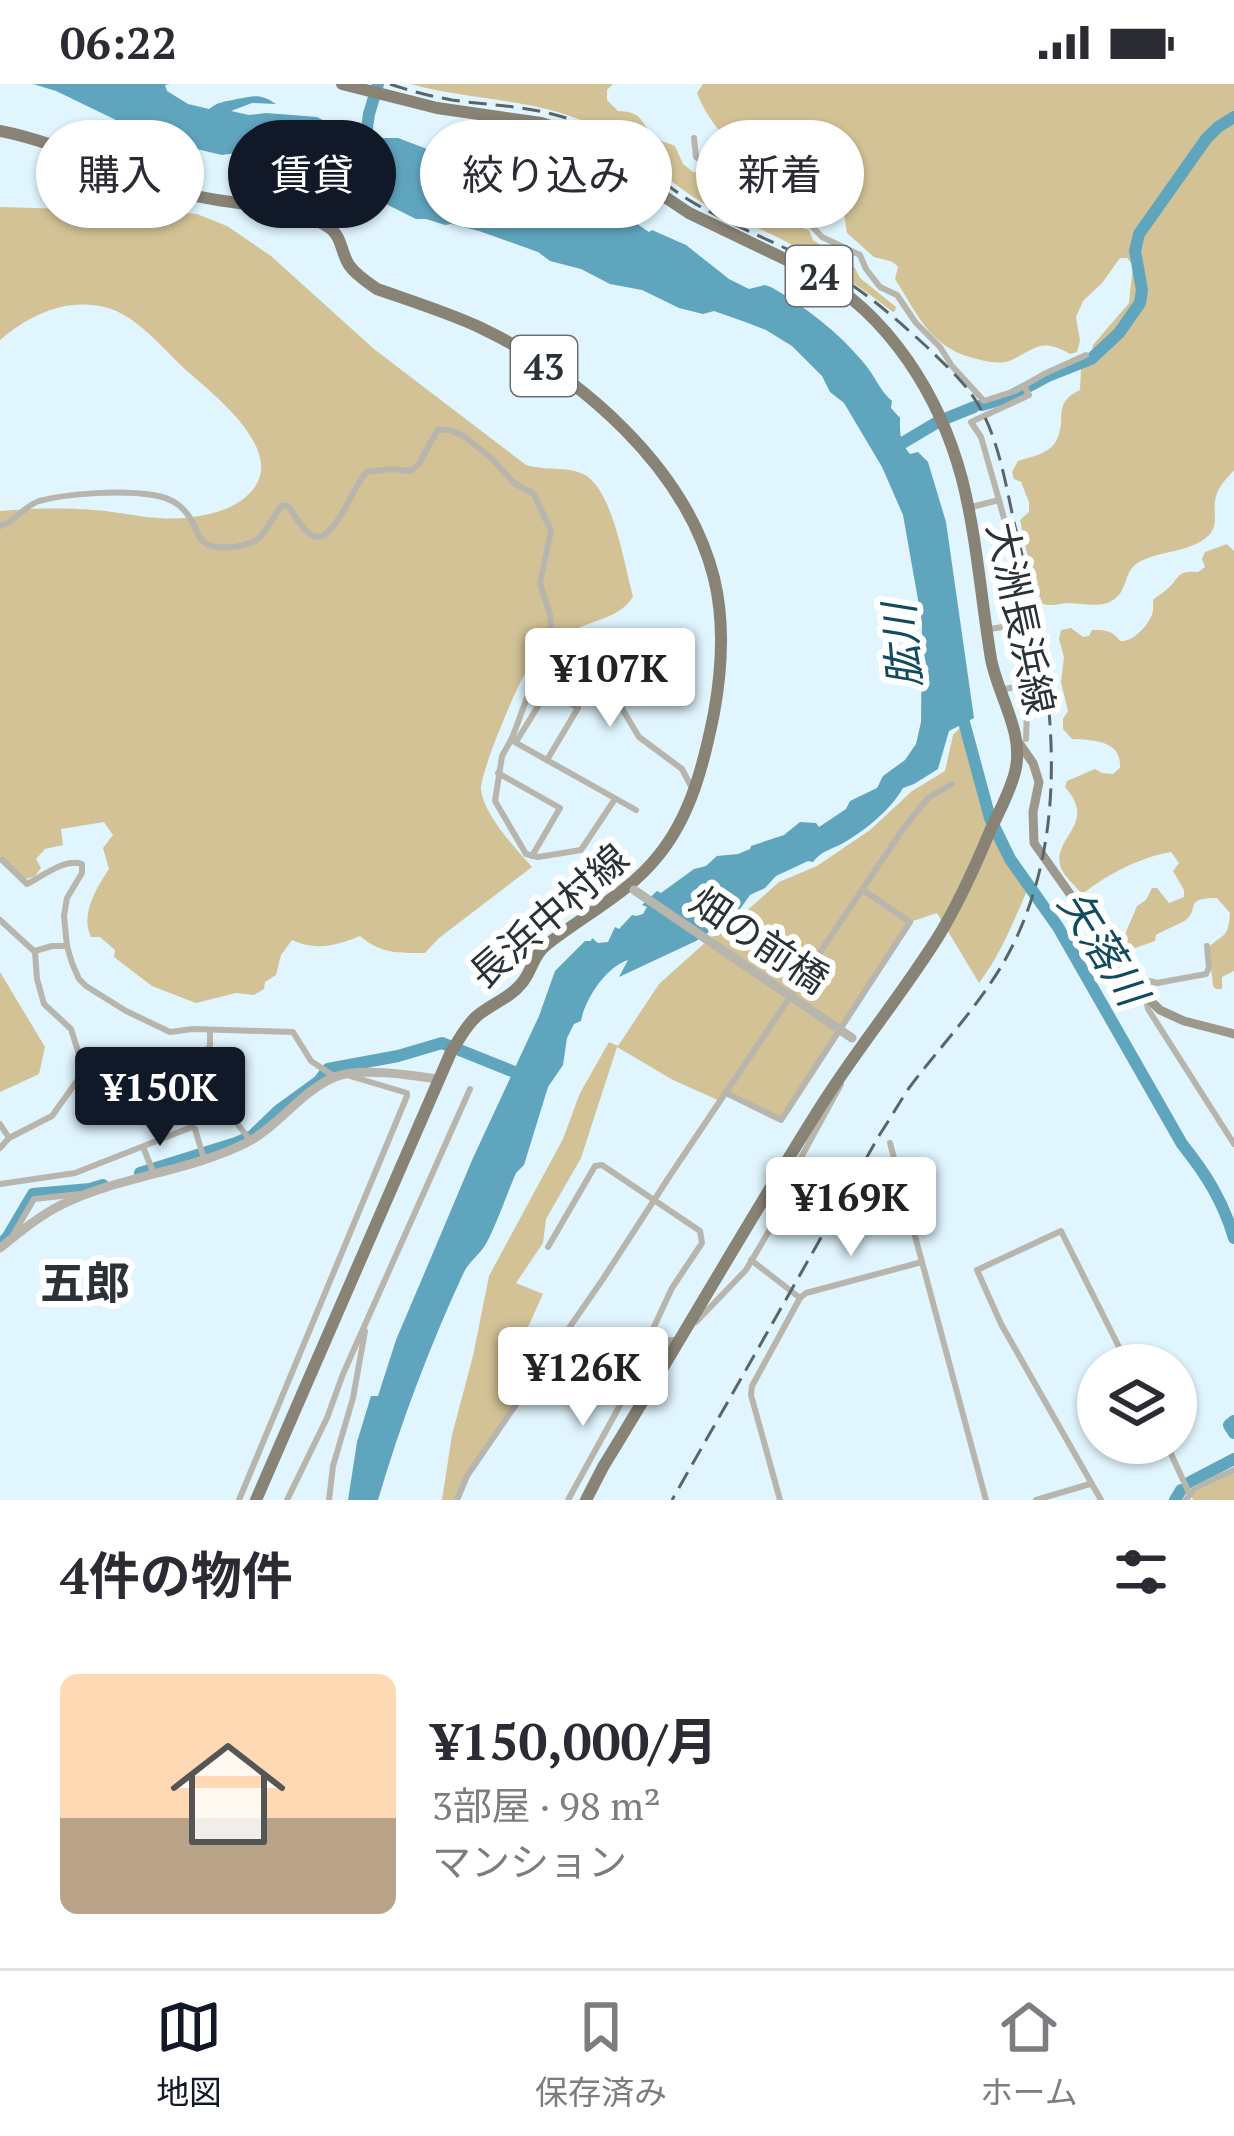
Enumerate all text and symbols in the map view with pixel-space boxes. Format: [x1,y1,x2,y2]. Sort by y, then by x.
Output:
text: 06:22 [60,12,177,72]
chip: 購入 [36,120,204,228]
chip: 賃貸 [228,120,396,228]
chip: 絞り込み [420,120,672,228]
chip: 新着 [696,120,864,228]
road number: 24 [786,246,852,306]
road number: 43 [511,336,577,396]
street label: 大洲長浜線 [976,517,1068,719]
water label: 肱川 [869,598,933,690]
pin: ¥107K [526,628,694,730]
text: ¥107K [552,641,668,693]
street label: 長浜中村線 [457,831,639,999]
street label: 畑の前橋 [681,874,839,1004]
water label: 矢落川 [1047,879,1163,1019]
pin: ¥150K [76,1047,244,1149]
text: ¥150K [102,1060,218,1112]
pin: ¥169K [767,1157,935,1259]
text: ¥169K [793,1170,909,1222]
district label: 五郎 [40,1252,130,1312]
pin: ¥126K [499,1327,667,1429]
text: ¥126K [525,1340,641,1392]
map controls [1077,1344,1197,1464]
button: layers [1077,1344,1197,1464]
icon: filters [1108,1539,1174,1605]
text: 4件の物件 [60,1541,293,1609]
text: ¥150,000/月 [432,1707,718,1775]
icon: home [156,1722,300,1866]
text: 3部屋 · 98 m² [432,1779,661,1831]
text: マンション [432,1835,627,1887]
tab: 地図 [156,1994,222,2114]
tab: 保存済み [535,1994,667,2114]
tab: ホーム [980,1994,1078,2114]

